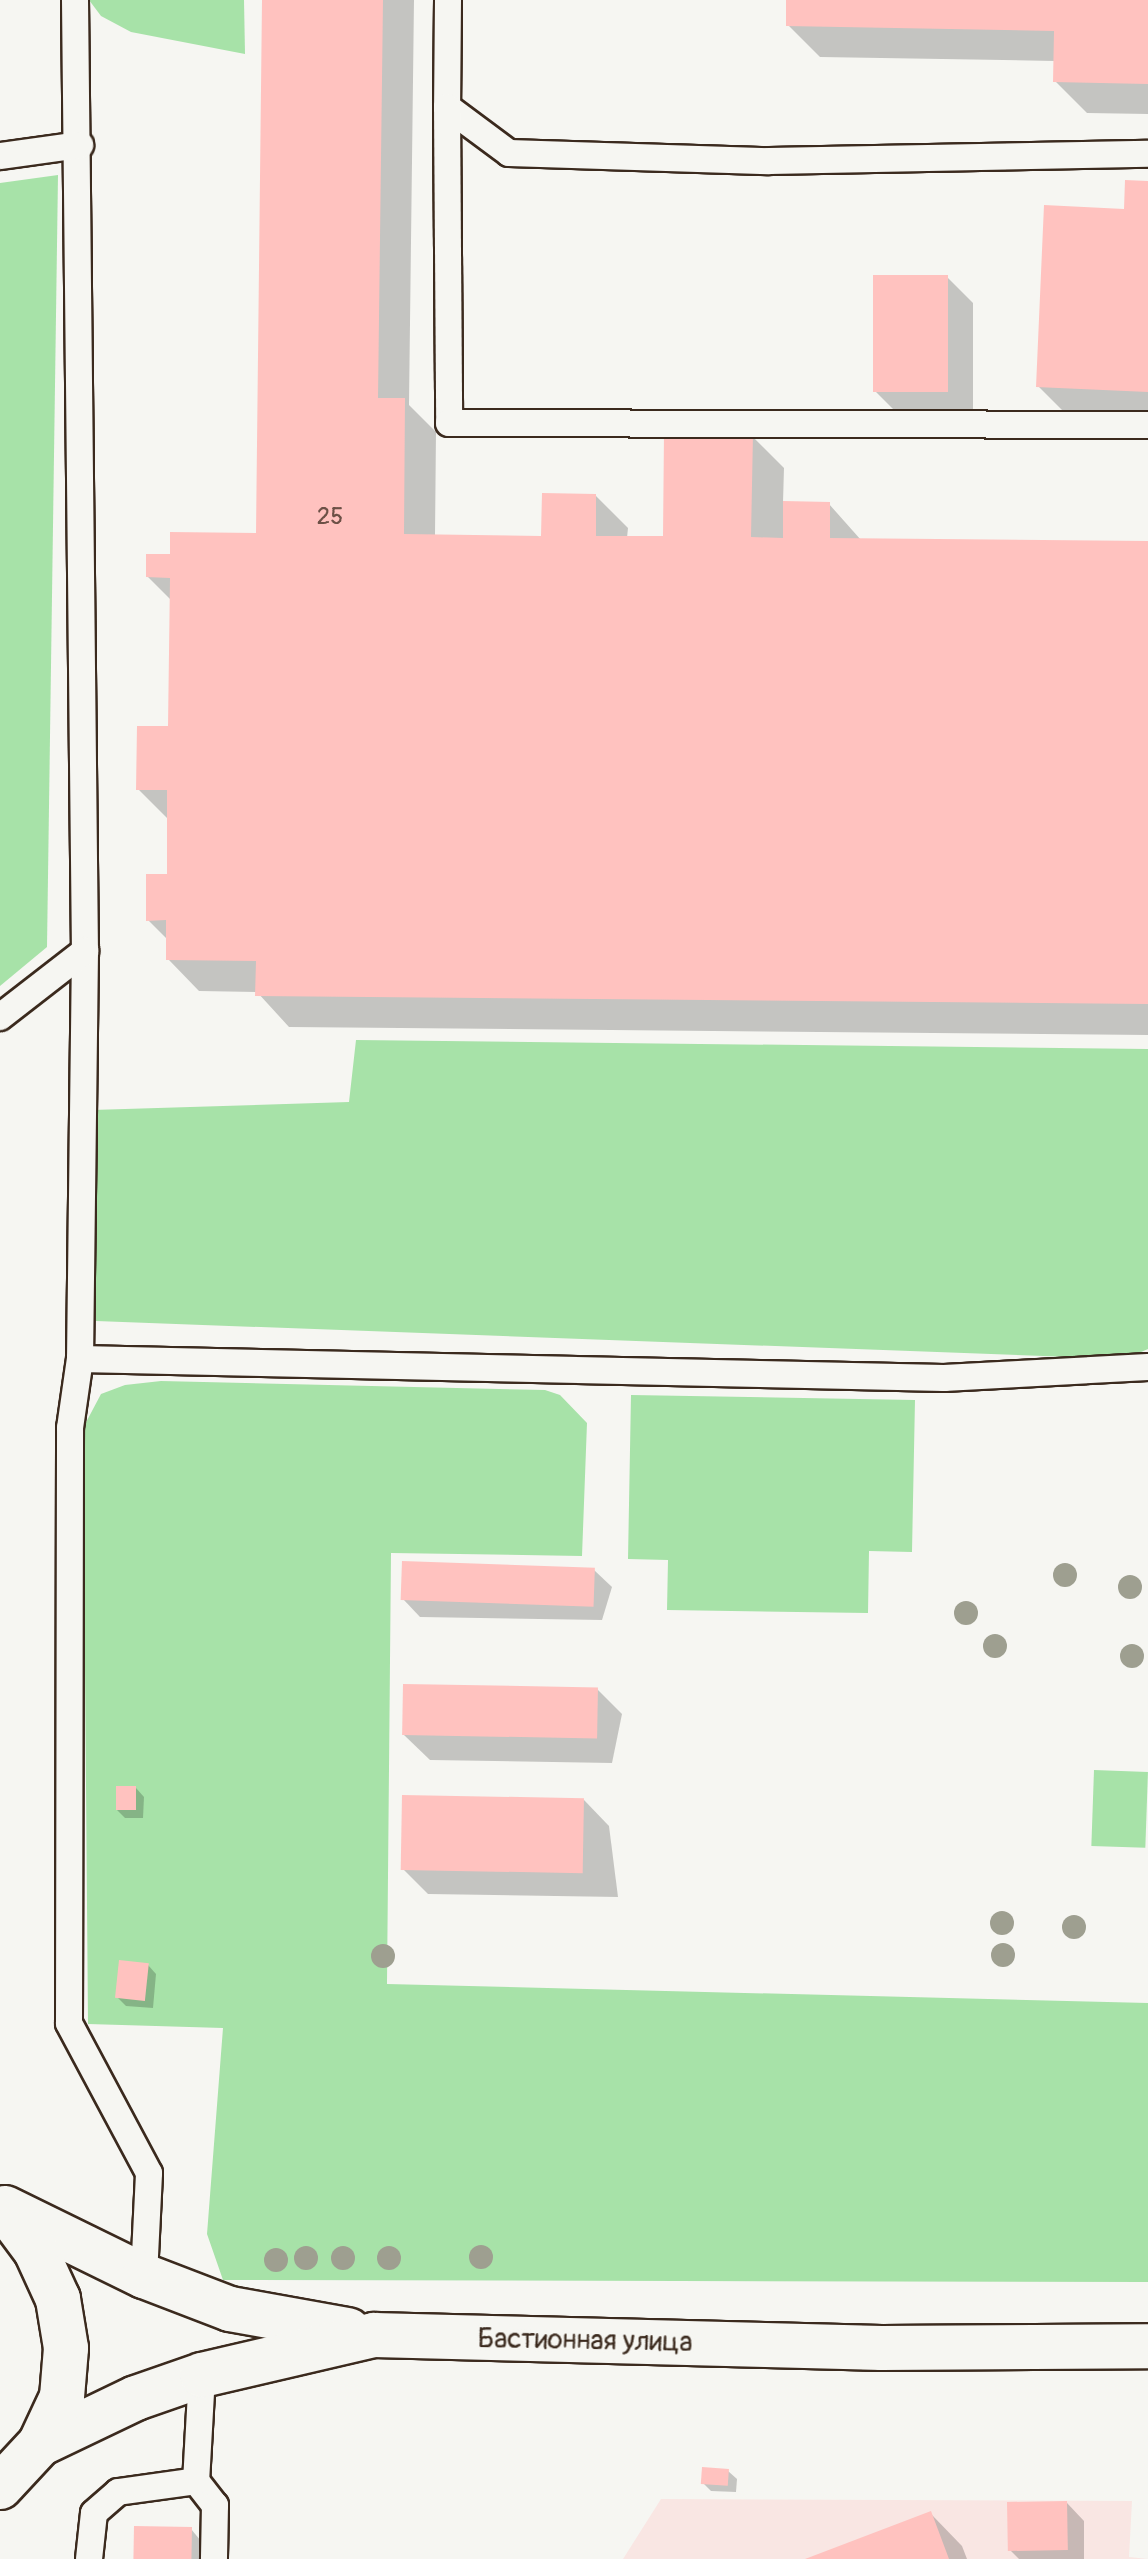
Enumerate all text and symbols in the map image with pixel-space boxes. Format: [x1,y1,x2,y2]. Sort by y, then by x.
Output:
house number: 25 [317,503,343,531]
street label: Бастионная улица [477,2322,693,2360]

